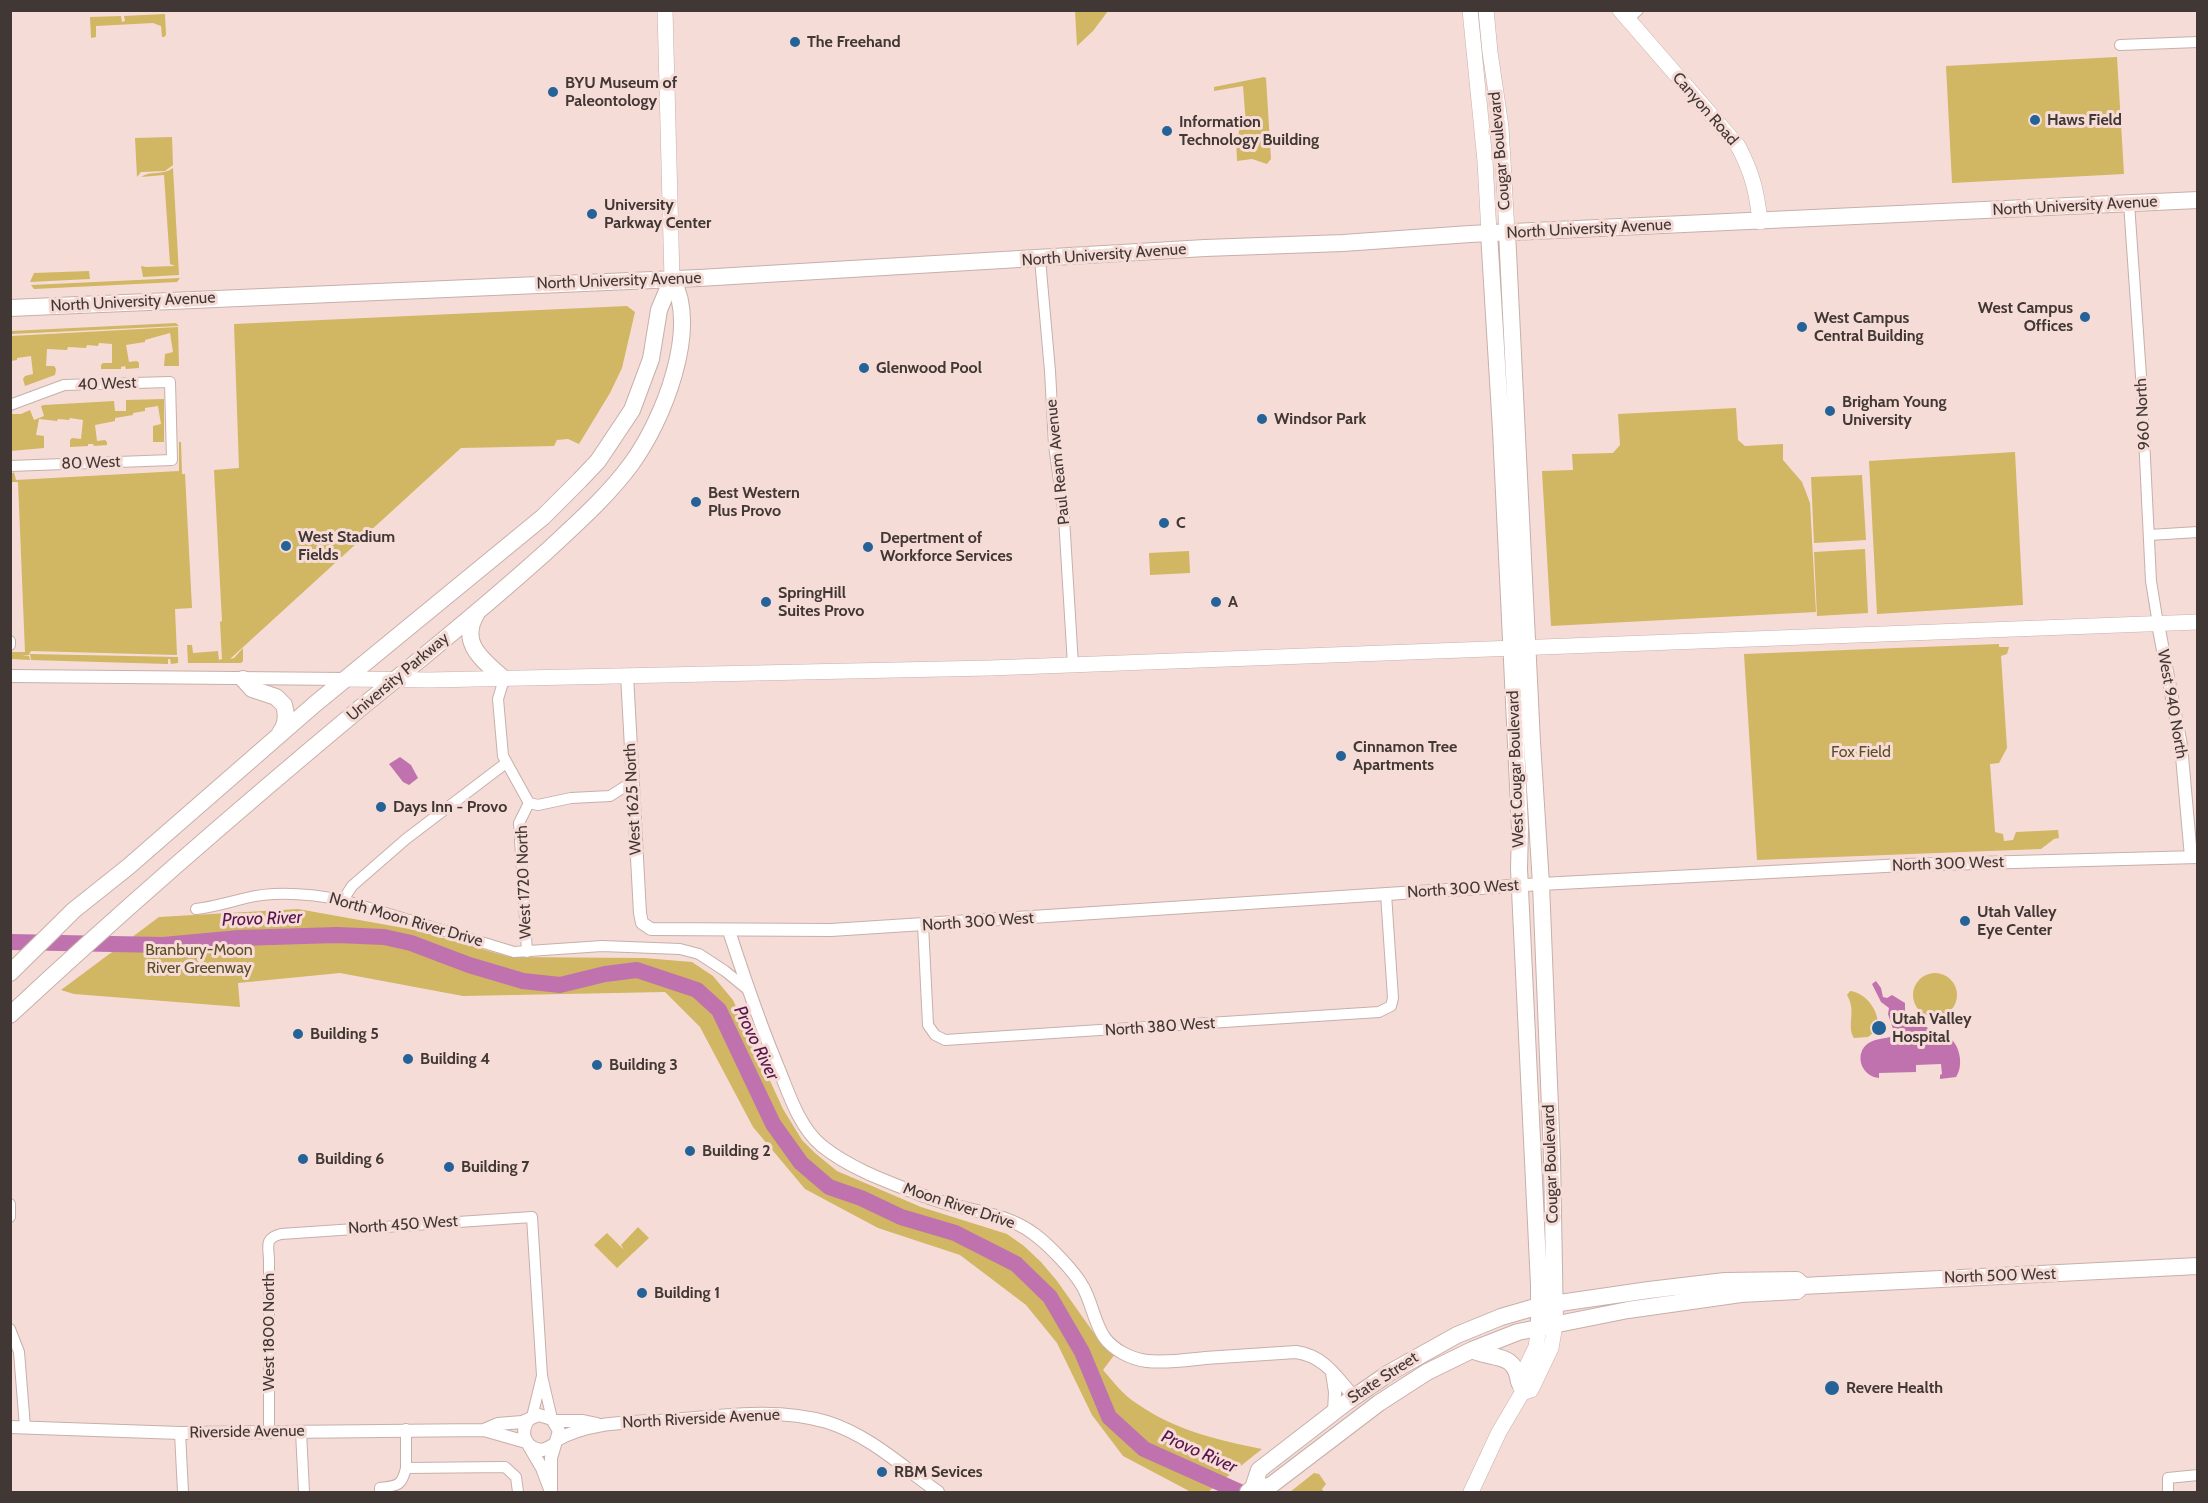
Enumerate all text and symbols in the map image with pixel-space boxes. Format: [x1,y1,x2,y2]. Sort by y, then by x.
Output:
place label: The Freehand [807,32,901,52]
marker: The Freehand [788,35,802,49]
street label: Canyon Road [1668,69,1742,149]
place label: BYU Museum of Paleontology [565,73,677,111]
marker: BYU Museum of Paleontology [546,85,560,99]
street label: Cougar Boulevard [1485,91,1515,211]
place label: Haws Field [2047,110,2122,130]
place label: Information Technology Building [1179,112,1319,150]
marker: Haws Field [2028,113,2042,127]
marker: Information Technology Building [1160,124,1174,138]
street label: North University Avenue [1992,192,2158,220]
place label: University Parkway Center [604,195,711,233]
marker: University Parkway Center [585,207,599,221]
street label: North University Avenue [1506,215,1672,243]
street label: North University Avenue [1021,240,1187,270]
street label: North University Avenue [536,269,702,293]
street label: North University Avenue [50,288,216,316]
place label: West Campus Offices [1978,298,2073,336]
place label: West Campus Central Building [1814,308,1924,346]
marker: West Campus Offices [2078,310,2092,324]
marker: West Campus Central Building [1795,320,1809,334]
place label: Glenwood Pool [876,358,982,378]
marker: Glenwood Pool [857,361,871,375]
street label: 40 West [77,373,137,395]
street label: 960 North [2132,378,2154,450]
place label: Brigham Young University [1842,392,1946,430]
street label: Paul Ream Avenue [1042,398,1074,526]
marker: Brigham Young University [1823,404,1837,418]
place label: Windsor Park [1274,409,1366,429]
marker: Windsor Park [1255,412,1269,426]
street label: 80 West [61,452,121,474]
place label: Best Western Plus Provo [708,483,800,521]
marker: Best Western Plus Provo [689,495,703,509]
place label: C [1176,513,1186,533]
marker: C [1157,516,1171,530]
place label: West Stadium Fields [298,527,395,565]
place label: Depertment of Workforce Services [880,528,1012,566]
marker: West Stadium Fields [279,539,293,553]
marker: Depertment of Workforce Services [861,540,875,554]
place label: SpringHill Suites Provo [778,583,864,621]
place label: A [1228,592,1238,612]
marker: SpringHill Suites Provo [759,595,773,609]
marker: A [1209,595,1223,609]
street label: University Parkway [343,629,453,725]
street label: West 940 North [2153,648,2191,760]
street label: West Cougar Boulevard [1504,690,1528,848]
place label: Cinnamon Tree Apartments [1353,737,1457,775]
street label: West 1625 North [620,742,646,856]
park label: Fox Field [1831,742,1891,762]
marker: Cinnamon Tree Apartments [1334,749,1348,763]
place label: Days Inn - Provo [393,797,507,817]
marker: Days Inn - Provo [374,800,388,814]
street label: West 1720 North [512,825,536,939]
street label: North 300 West [1892,852,2004,876]
street label: North 300 West [1407,876,1519,902]
street label: North Moon River Drive [327,889,485,951]
place label: Utah Valley Eye Center [1977,902,2057,940]
water label: Provo River [221,907,303,931]
street label: North 300 West [922,909,1034,935]
marker: Utah Valley Eye Center [1958,914,1972,928]
park label: Branbury-Moon River Greenway [145,940,253,978]
water label: Provo River [729,1002,783,1084]
place label: Utah Valley Hospital [1892,1009,1972,1047]
street label: North 380 West [1104,1014,1216,1040]
marker: Utah Valley Hospital [1870,1019,1888,1037]
place label: Building 5 [310,1024,379,1044]
marker: Building 5 [291,1027,305,1041]
place label: Building 4 [420,1049,490,1069]
marker: Building 4 [401,1052,415,1066]
place label: Building 3 [609,1055,678,1075]
marker: Building 3 [590,1058,604,1072]
street label: Cougar Boulevard [1539,1104,1563,1224]
place label: Building 2 [702,1141,771,1161]
marker: Building 2 [683,1144,697,1158]
place label: Building 6 [315,1149,384,1169]
marker: Building 6 [296,1152,310,1166]
place label: Building 7 [461,1157,529,1177]
marker: Building 7 [442,1160,456,1174]
street label: Moon River Drive [901,1179,1017,1233]
street label: North 450 West [347,1212,459,1238]
street label: North 500 West [1944,1264,2056,1288]
street label: West 1800 North [259,1273,279,1391]
place label: Building 1 [654,1283,720,1303]
marker: Building 1 [635,1286,649,1300]
street label: State Street [1344,1348,1422,1408]
place label: Revere Health [1846,1378,1943,1398]
marker: Revere Health [1823,1379,1841,1397]
street label: North Riverside Avenue [622,1405,780,1433]
street label: Riverside Avenue [189,1421,305,1443]
water label: Provo River [1158,1426,1240,1478]
place label: RBM Sevices [894,1462,982,1482]
marker: RBM Sevices [875,1465,889,1479]

